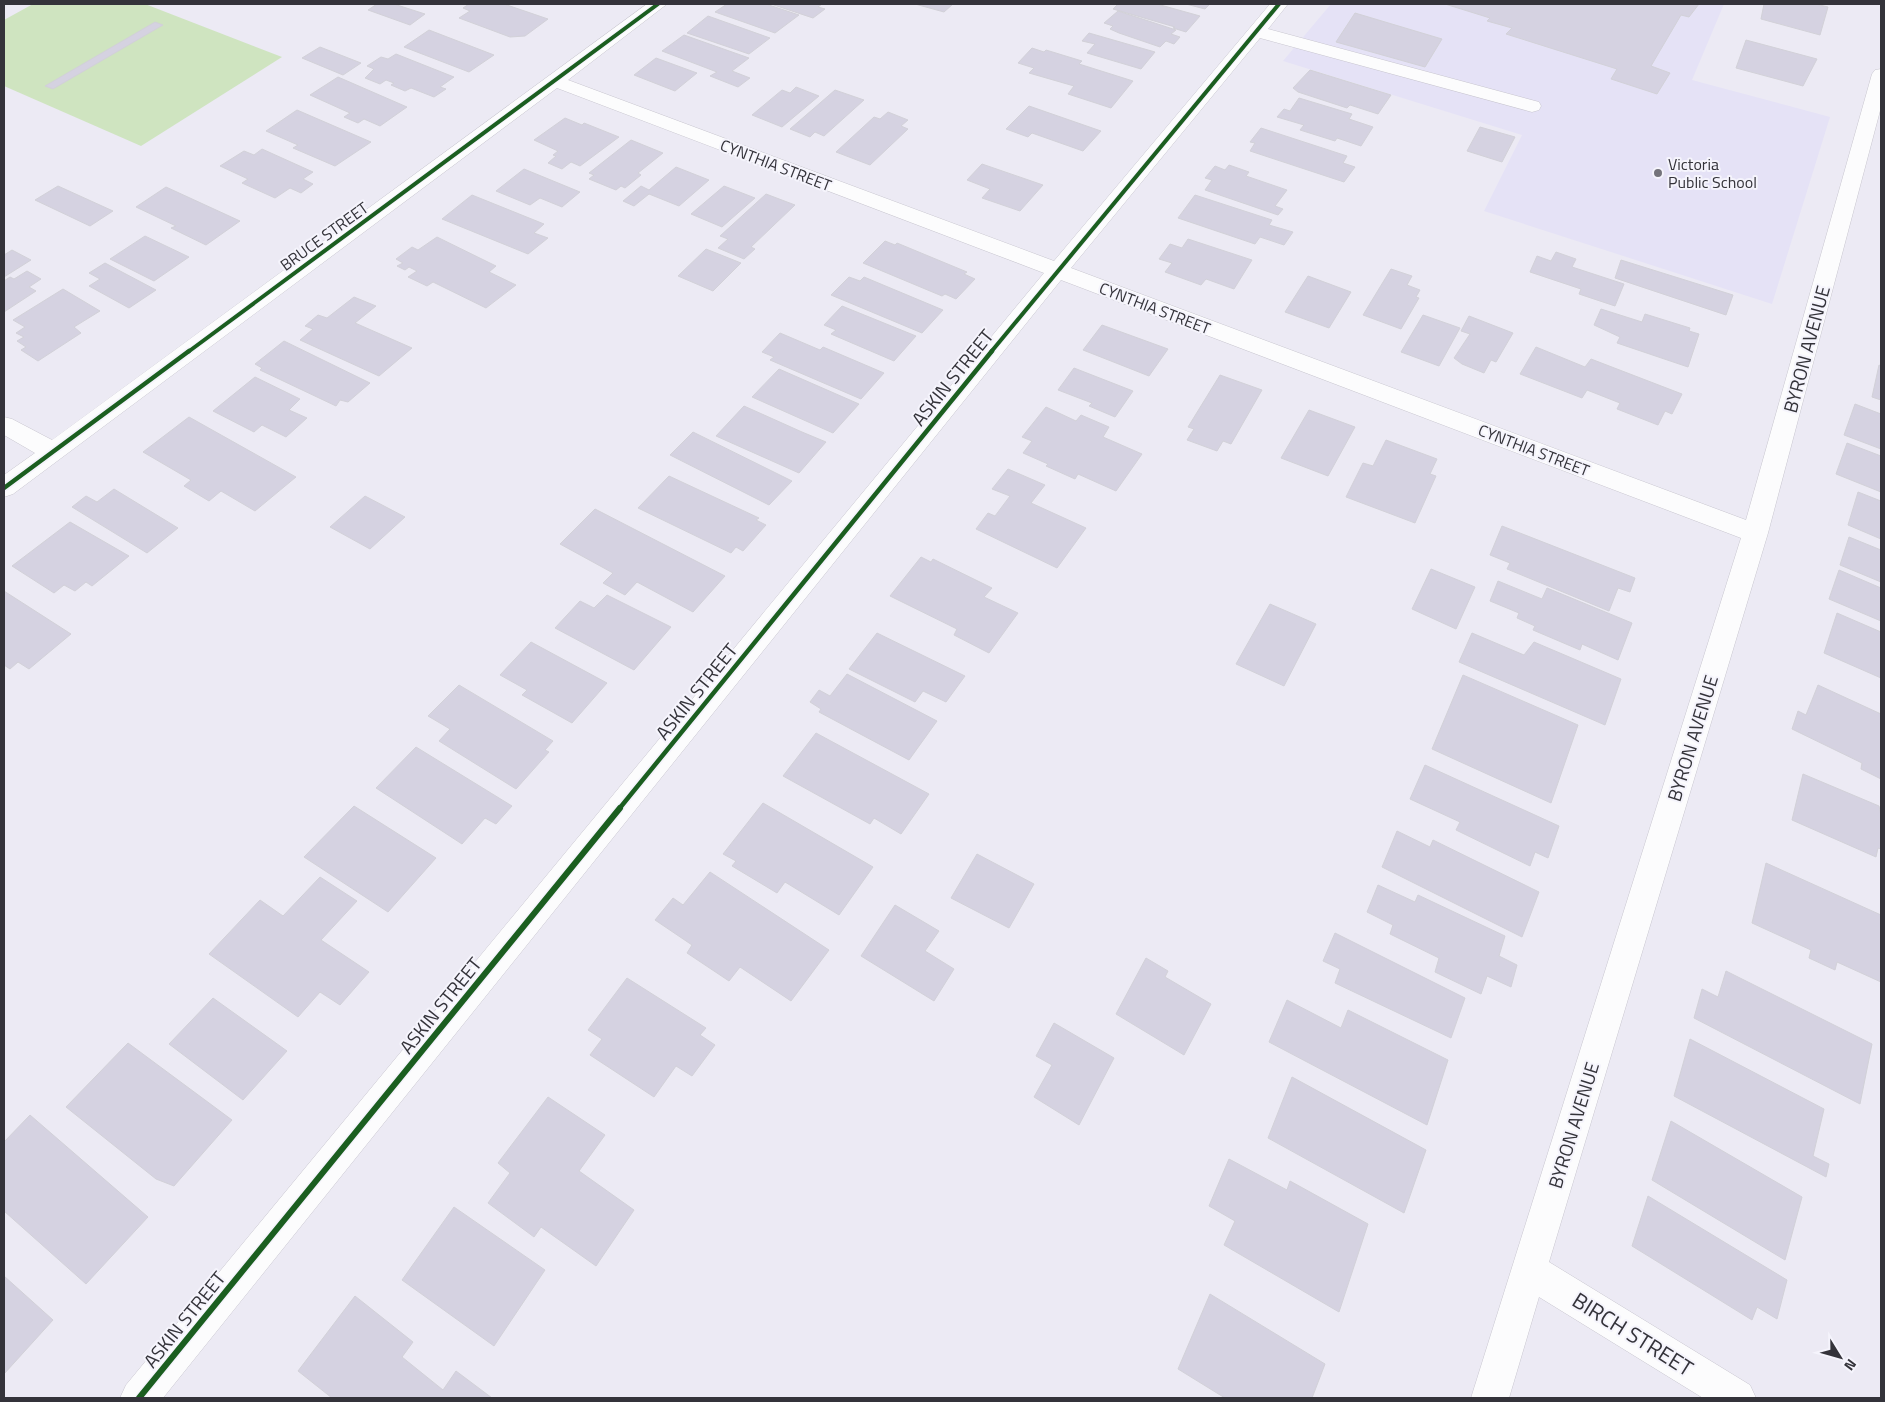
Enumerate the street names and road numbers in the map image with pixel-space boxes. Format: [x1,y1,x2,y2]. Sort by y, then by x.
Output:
street label: CYNTHIA STREET [717,133,836,197]
street label: BRUCE STREET [275,195,374,276]
street label: CYNTHIA STREET [1096,276,1215,340]
street label: BYRON AVENUE [1775,282,1837,416]
street label: ASKIN STREET [904,322,1000,432]
street label: CYNTHIA STREET [1475,418,1594,482]
street label: ASKIN STREET [648,636,744,746]
street label: BYRON AVENUE [1659,671,1725,805]
street label: ASKIN STREET [392,950,488,1060]
street label: BYRON AVENUE [1540,1058,1606,1192]
street label: ASKIN STREET [136,1264,232,1374]
street label: BIRCH STREET [1566,1283,1701,1385]

